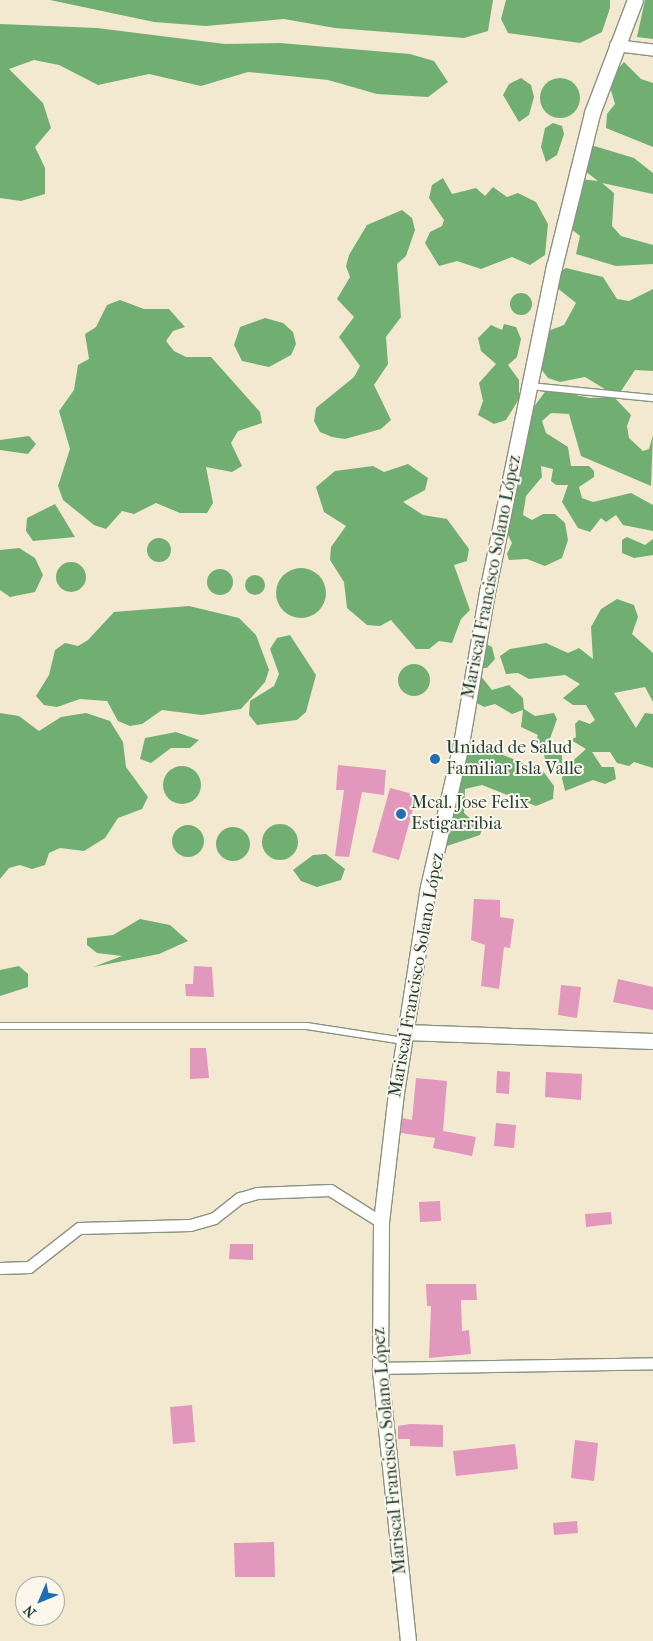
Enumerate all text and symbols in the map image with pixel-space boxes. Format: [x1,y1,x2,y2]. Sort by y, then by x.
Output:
street label: Mariscal Francisco Solano López [458,453,526,701]
place label: Unidad de Salud Familiar Isla Valle [446,738,583,781]
marker: Unidad de Salud Familiar Isla Valle [428,752,442,766]
place label: Mcal. Jose Felix Estigarribia [411,793,529,836]
marker: Mcal. Jose Felix Estigarribia [395,808,407,820]
street label: Mariscal Francisco Solano López [385,851,449,1099]
street label: Mariscal Francisco Solano López [368,1327,412,1575]
north arrow [15,1576,65,1626]
text: N [20,1601,40,1621]

